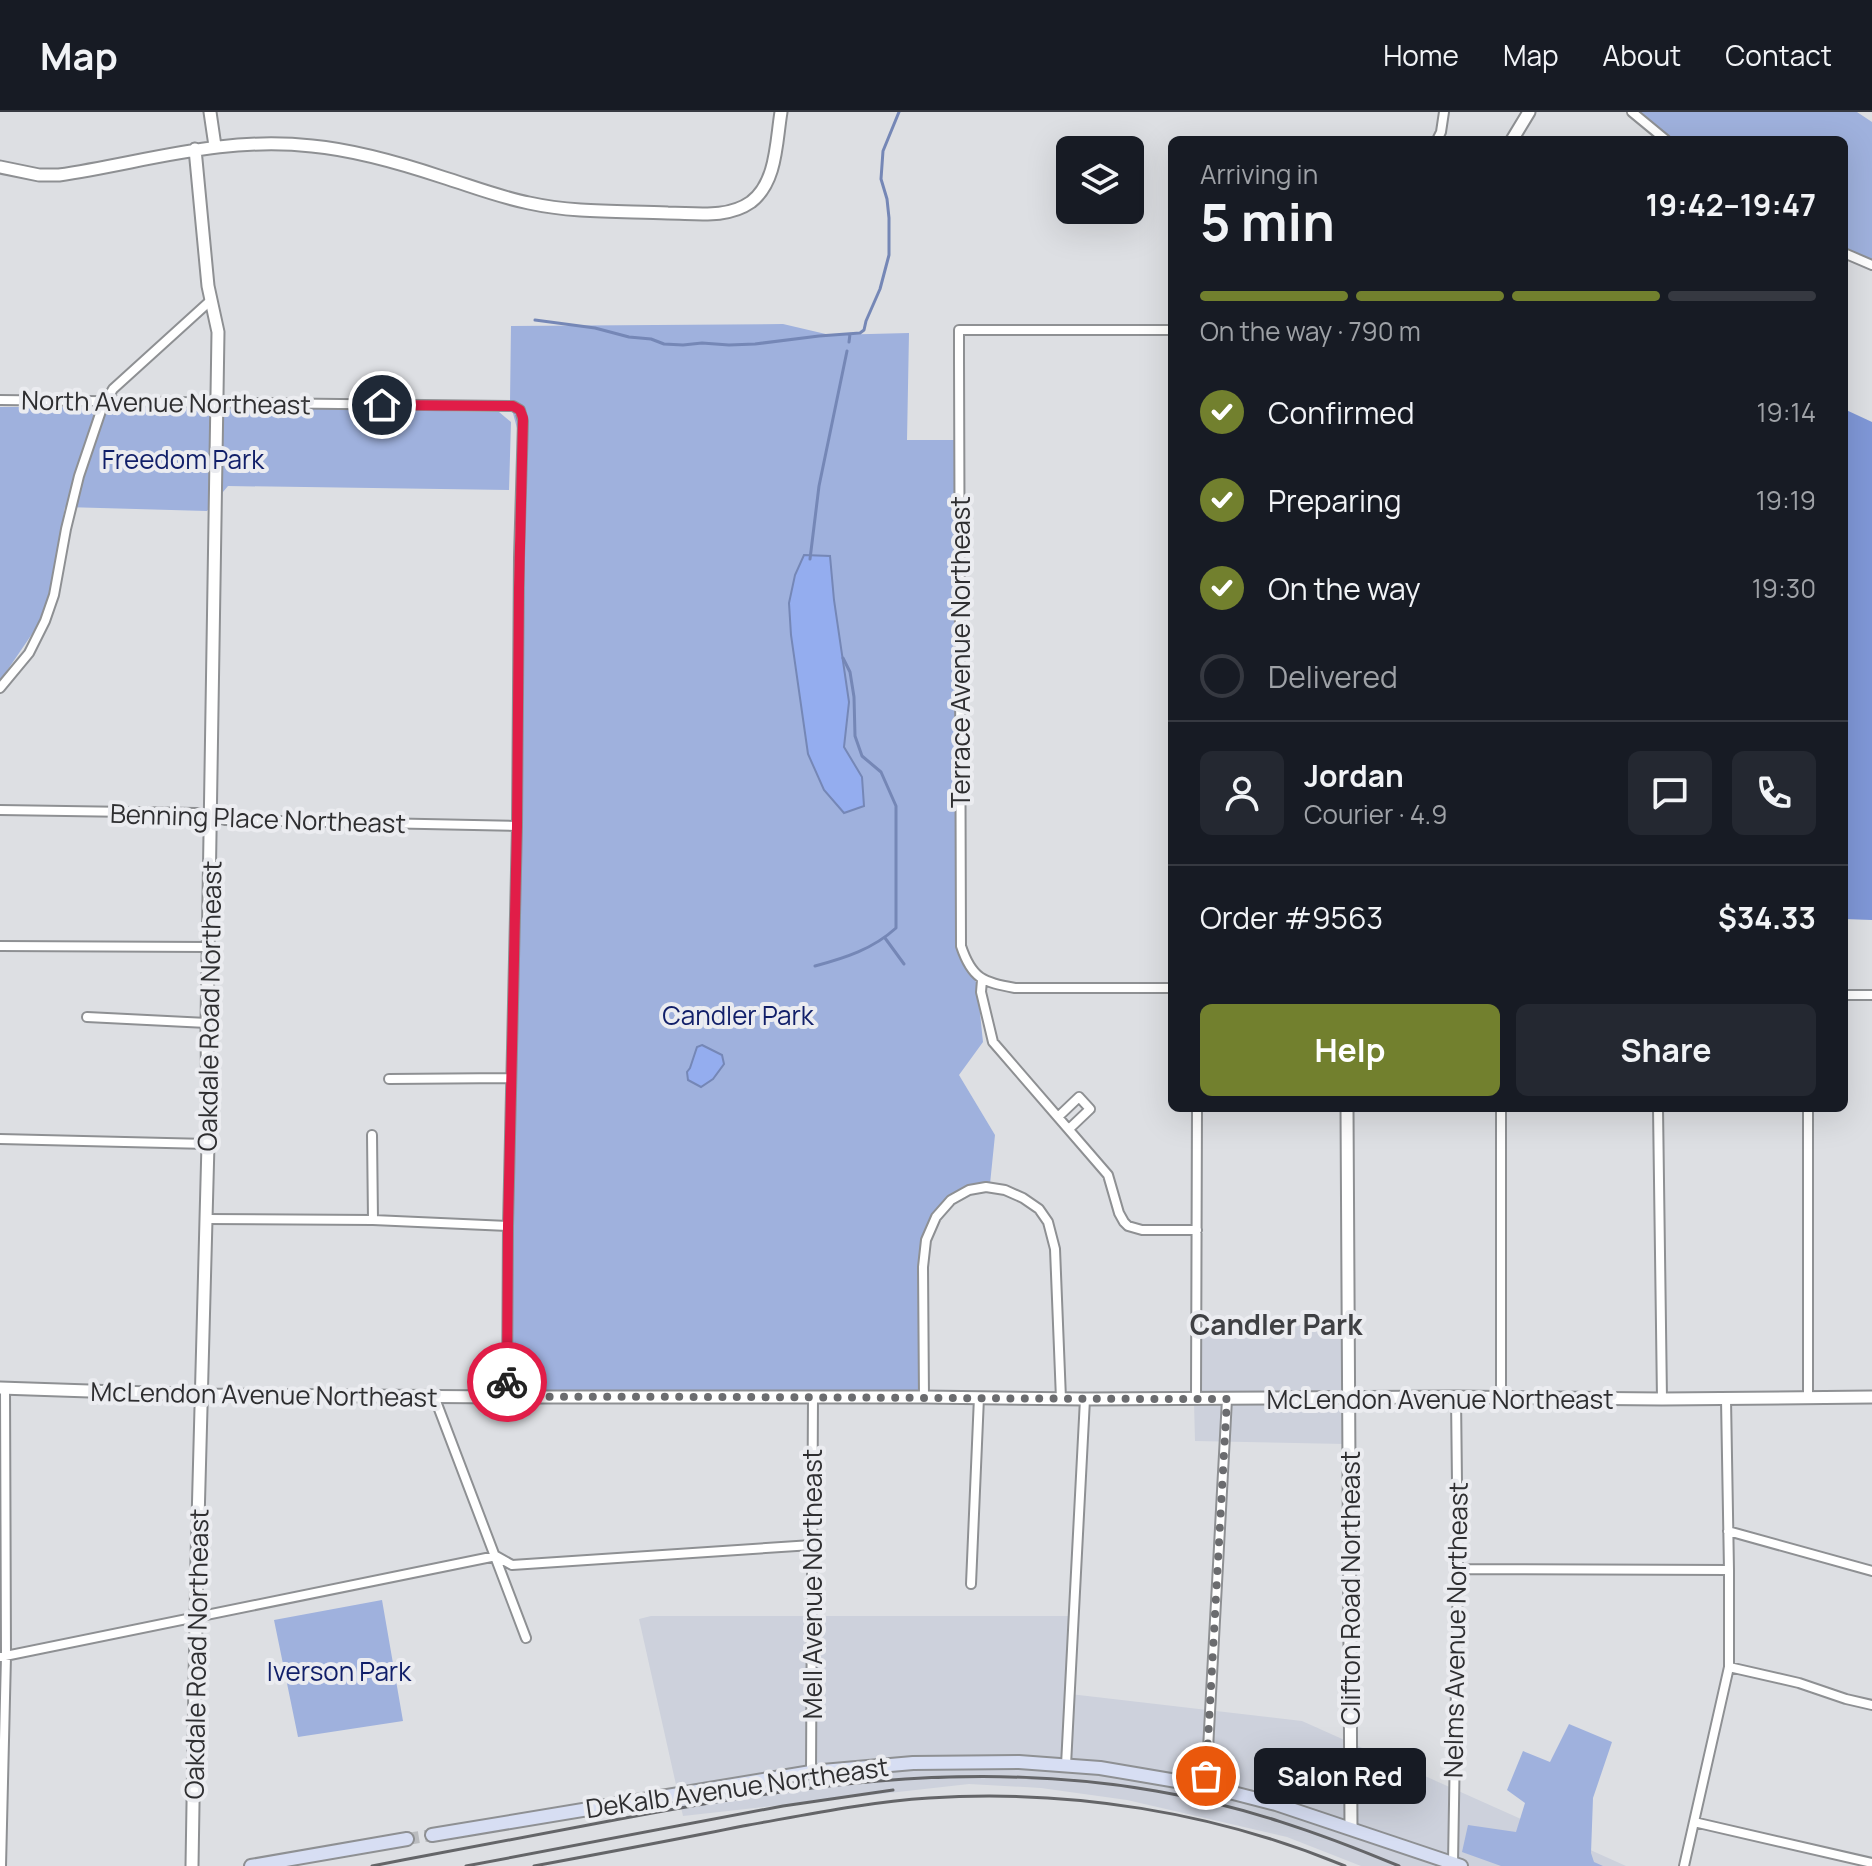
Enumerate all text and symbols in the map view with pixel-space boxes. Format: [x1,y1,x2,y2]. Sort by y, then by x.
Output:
text: Map [40,29,118,81]
text: Home [1383,36,1459,74]
text: Map [1503,36,1559,74]
text: About [1603,36,1681,74]
text: Contact [1725,36,1832,74]
map controls [1056,136,1144,224]
button: layers [1056,136,1144,224]
text: Arriving in [1200,156,1318,192]
text: 19:42–19:47 [1645,184,1816,225]
text: 5 min [1200,186,1335,257]
text: On the way · 790 m [1200,313,1421,349]
pin [348,371,416,439]
street label: North Avenue Northeast [21,381,311,423]
icon: home [360,383,404,427]
icon: check [1200,390,1244,434]
text: Confirmed [1268,392,1415,433]
text: 19:14 [1756,394,1816,430]
park label: Freedom Park [102,441,265,477]
icon: check [1200,478,1244,522]
text: Preparing [1268,480,1402,521]
text: 19:19 [1756,482,1816,518]
street label: Terrace Avenue Northeast [942,496,978,808]
icon: check [1200,566,1244,610]
text: On the way [1268,568,1421,609]
text: 19:30 [1752,570,1816,606]
text: Delivered [1268,656,1398,697]
button: person [1200,751,1284,835]
button: chat [1628,751,1712,835]
button: phone [1732,751,1816,835]
text: Jordan [1304,755,1404,796]
street label: Benning Place Northeast [109,795,407,841]
text: Courier · 4.9 [1304,796,1447,832]
street label: Oakdale Road Northeast [188,860,230,1152]
text: Order #9563 [1200,897,1383,938]
text: $34.33 [1718,897,1816,938]
park label: Candler Park [662,997,815,1033]
button: Help [1200,1004,1500,1096]
button: Share [1516,1004,1816,1096]
district label: Candler Park [1190,1305,1363,1343]
courier [467,1342,547,1422]
icon: bike [485,1360,529,1404]
street label: McLendon Avenue Northeast [90,1373,438,1415]
street label: McLendon Avenue Northeast [1266,1381,1614,1417]
street label: Mell Avenue Northeast [794,1449,830,1719]
street label: Clifton Road Northeast [1332,1451,1368,1725]
street label: Nelms Avenue Northeast [1434,1482,1476,1778]
street label: Oakdale Road Northeast [175,1508,217,1800]
park label: Iverson Park [267,1653,412,1689]
pin [1172,1742,1240,1810]
street label: DeKalb Avenue Northeast [583,1748,891,1826]
callout: Salon Red [1254,1748,1426,1804]
icon: bag [1184,1754,1228,1798]
text: Salon Red [1277,1758,1403,1794]

